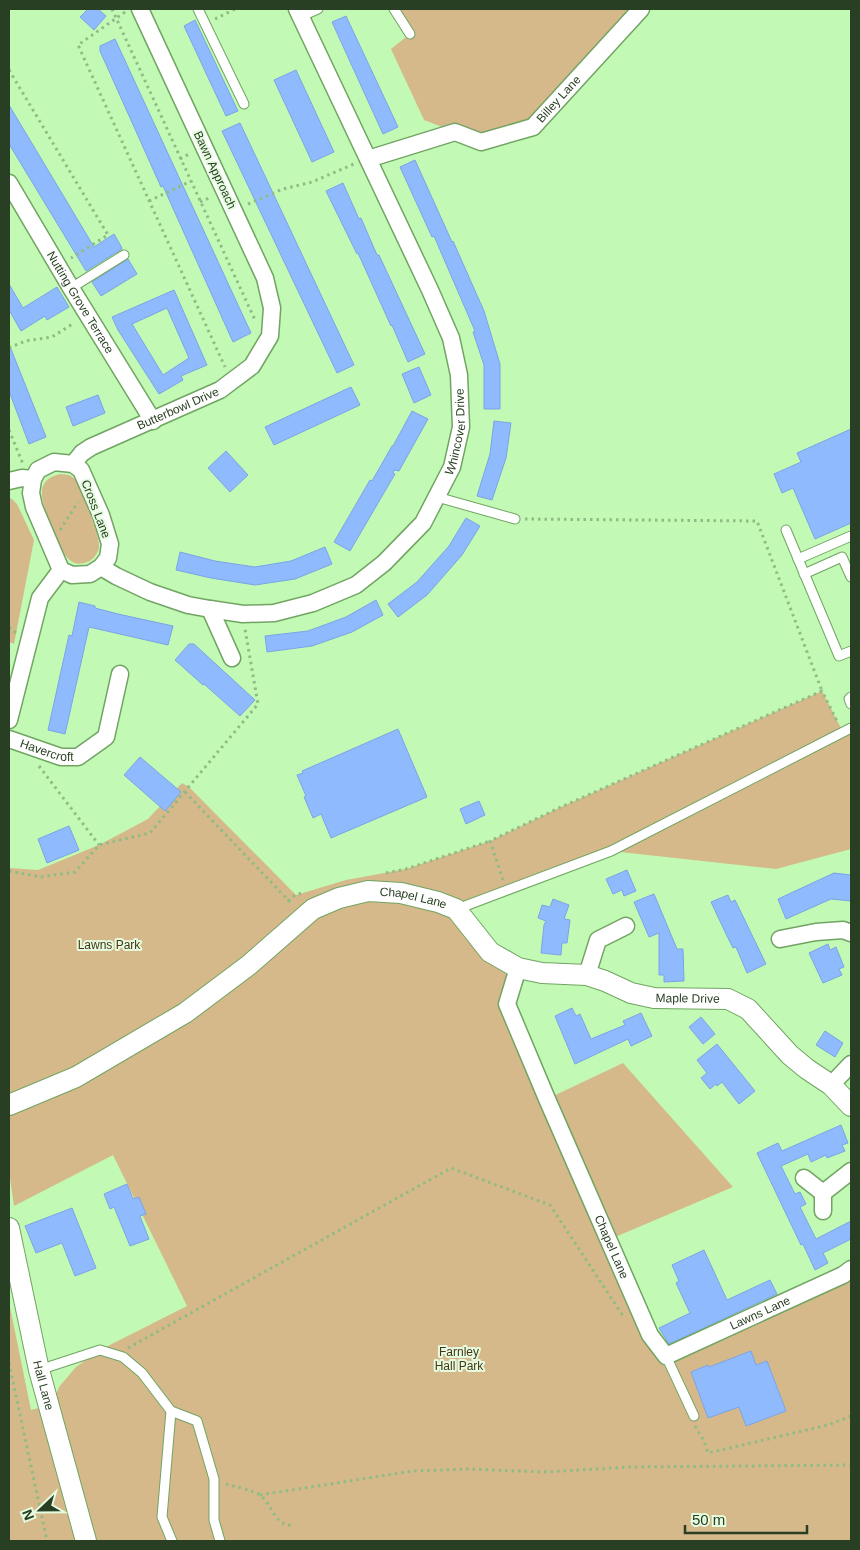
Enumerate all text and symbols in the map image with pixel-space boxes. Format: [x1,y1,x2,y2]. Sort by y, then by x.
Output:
street label: Billey Lane [534,72,584,125]
street label: Bawn Approach [191,129,239,211]
street label: Nutting Grove Terrace [44,249,117,356]
street label: Butterbowl Drive [135,384,221,433]
street label: Whincover Drive [442,388,469,478]
street label: Cross Lane [78,478,114,540]
street label: Havercroft [18,736,74,764]
street label: Chapel Lane [379,885,449,912]
park label: Lawns Park [78,938,141,952]
street label: Maple Drive [656,991,720,1006]
street label: Chapel Lane [591,1213,632,1281]
street label: Lawns Lane [728,1293,793,1333]
park label: Farnley Hall Park [435,1345,484,1373]
street label: Hall Lane [30,1359,57,1412]
north arrow [15,1485,65,1535]
scale bar [685,1502,808,1534]
text: N [19,1507,37,1523]
text: 50 m [692,1511,725,1528]

